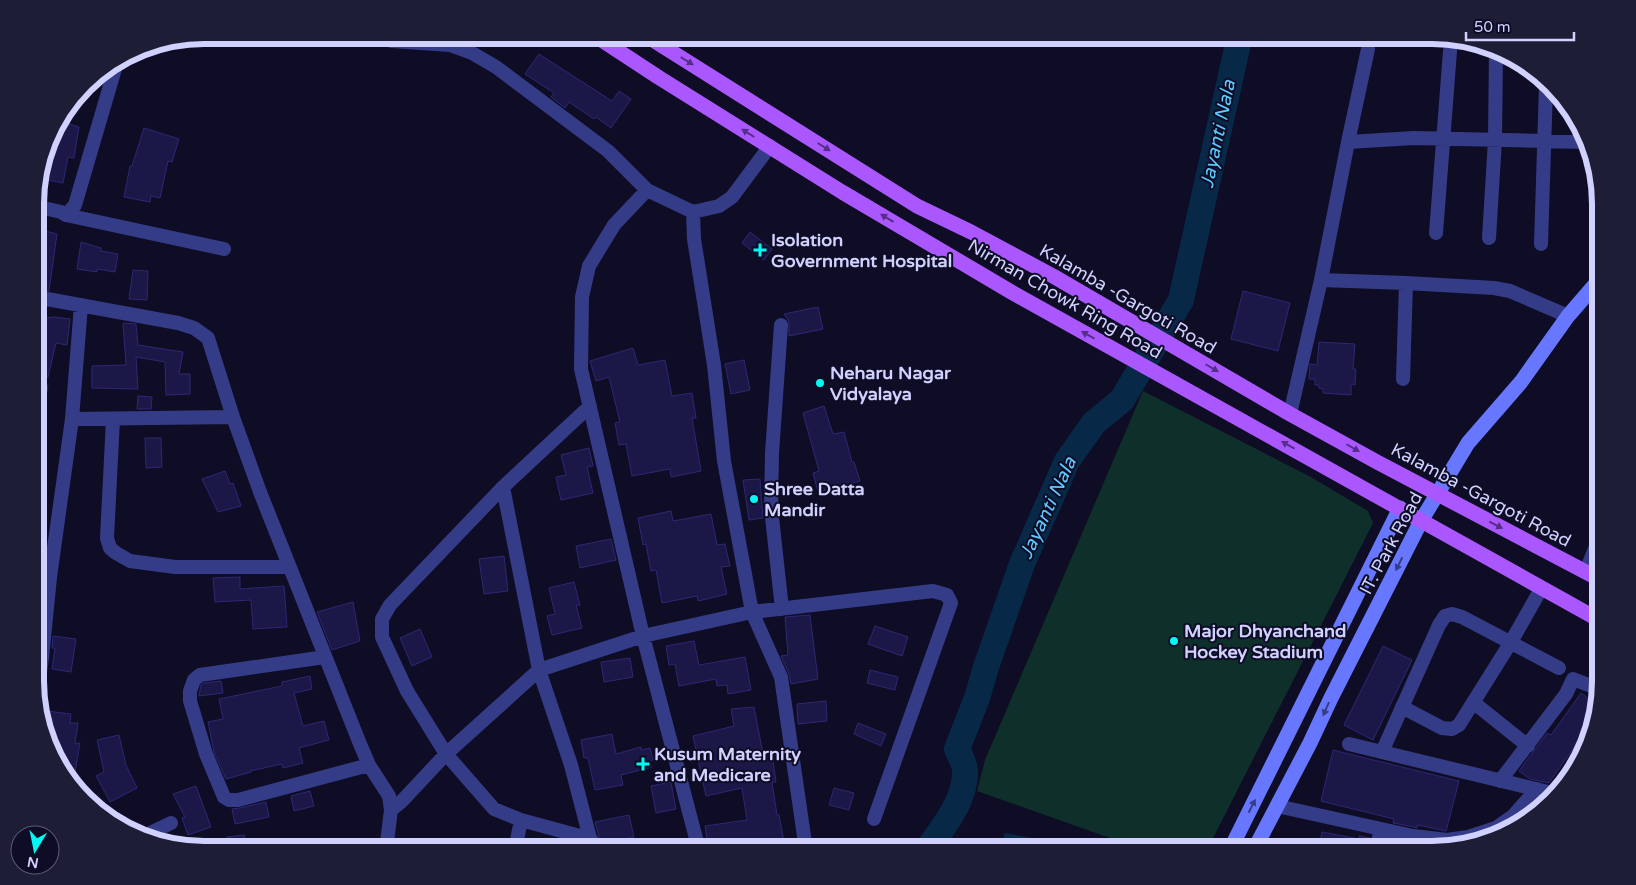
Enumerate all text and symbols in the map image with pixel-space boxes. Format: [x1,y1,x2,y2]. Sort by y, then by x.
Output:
scale bar [1466,10,1574,42]
text: 50 m [1474,18,1511,36]
one-way arrow [680,56,693,65]
water label: Jayanti Nala [1196,77,1240,190]
one-way arrow [742,128,755,138]
one-way arrow [818,143,831,152]
one-way arrow [880,214,893,223]
place label: Isolation Government Hospital [771,229,952,272]
street label: Nirman Chowk Ring Road [964,234,1166,364]
street label: Kalamba -Gargoti Road [1036,239,1220,359]
marker: Isolation Government Hospital [753,243,767,257]
one-way arrow [1081,330,1095,339]
place label: Neharu Nagar Vidyalaya [830,362,952,405]
one-way arrow [1205,364,1218,373]
marker: Neharu Nagar Vidyalaya [814,377,826,389]
street label: Kalamba -Gargoti Road [1387,438,1575,552]
one-way arrow [1281,441,1294,450]
one-way arrow [1346,444,1360,453]
water label: Jayanti Nala [1015,452,1082,562]
place label: Shree Datta Mandir [764,478,865,521]
street label: IT. Park Road [1355,488,1427,598]
marker: Shree Datta Mandir [748,493,760,505]
one-way arrow [1489,521,1503,529]
one-way arrow [1395,557,1403,572]
place label: Major Dhyanchand Hockey Stadium [1184,620,1346,663]
marker: Major Dhyanchand Hockey Stadium [1168,635,1180,647]
one-way arrow [1321,702,1329,716]
place label: Kusum Maternity and Medicare [654,743,801,786]
marker: Kusum Maternity and Medicare [636,757,650,771]
one-way arrow [1248,799,1256,813]
north arrow [10,825,60,875]
text: N [26,853,40,872]

